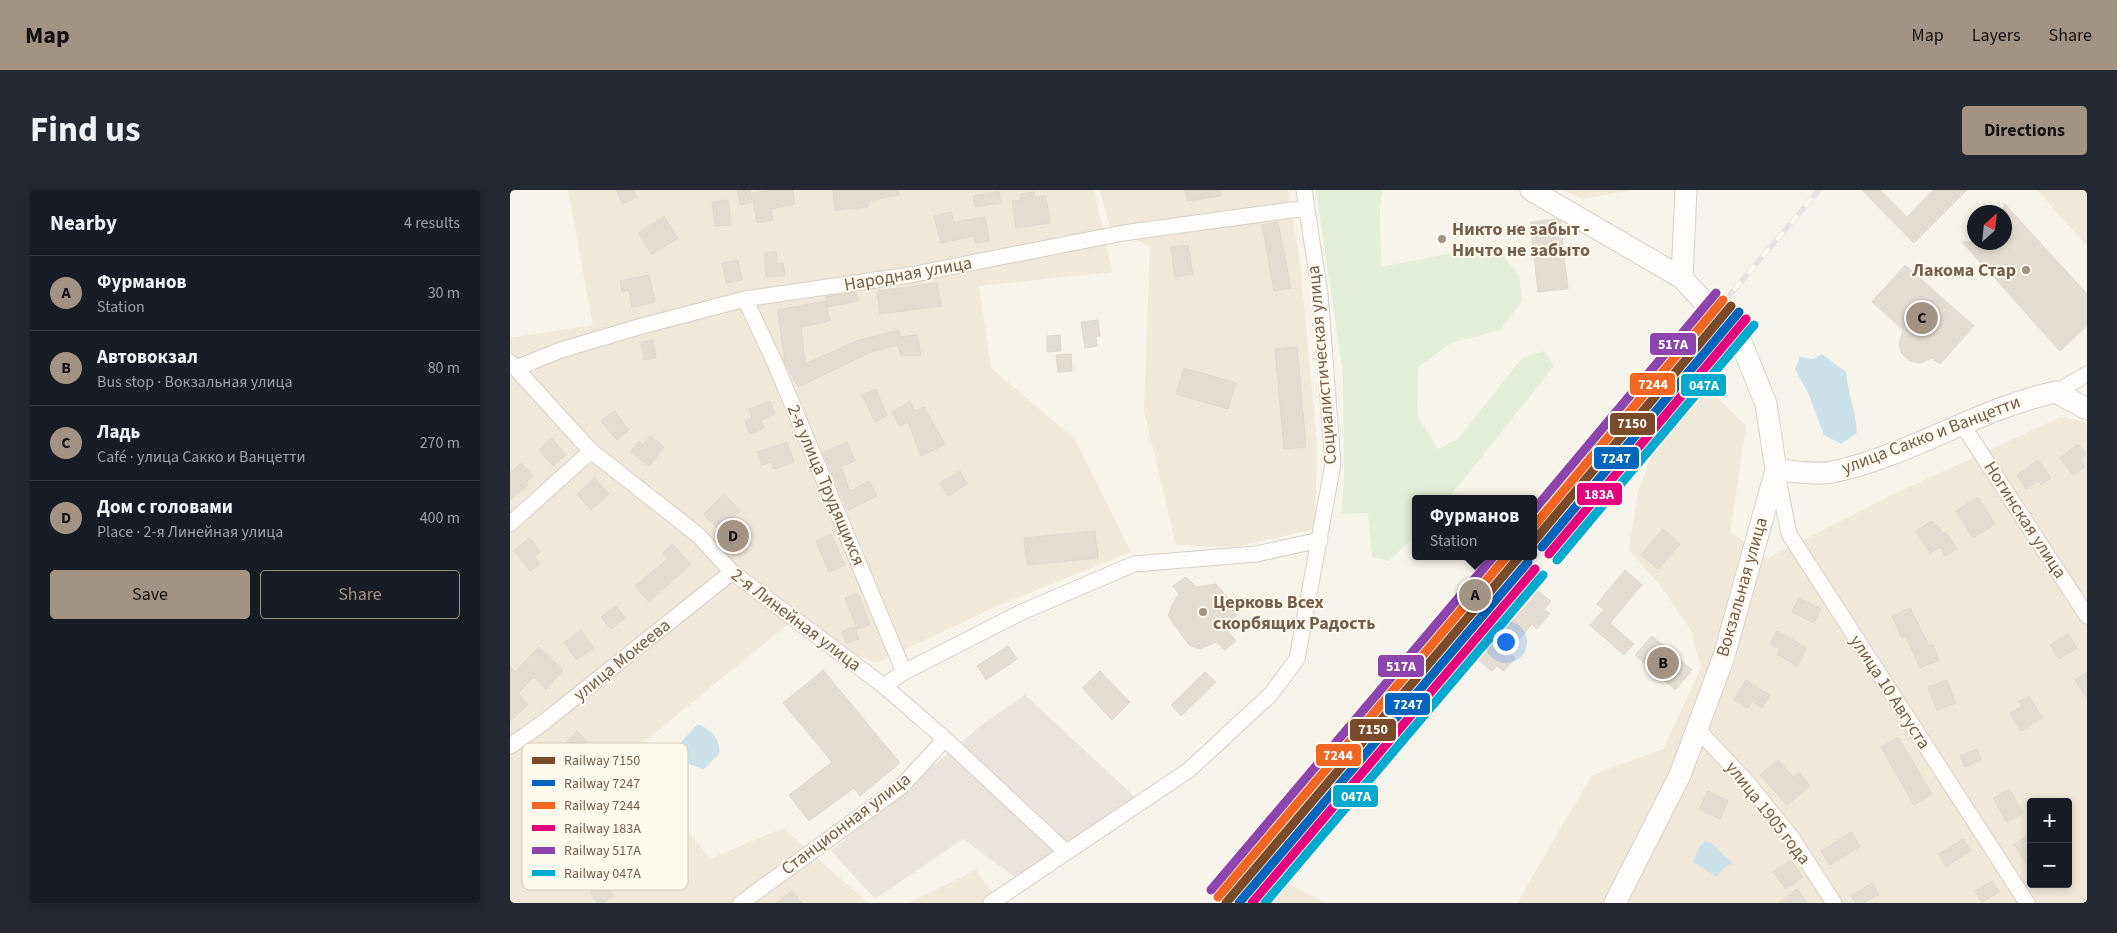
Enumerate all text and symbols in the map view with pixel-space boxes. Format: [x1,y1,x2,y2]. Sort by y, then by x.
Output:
text: Map [25,18,70,53]
text: Map [1912,23,1944,48]
text: Layers [1972,23,2021,48]
text: Share [2049,23,2092,48]
text: Find us [30,105,140,155]
button: Directions [1962,106,2087,155]
north arrow [1967,205,2012,250]
text: Nearby [50,208,117,238]
text: 4 results [404,212,460,234]
place label: Никто не забыт - Ничто не забыто [1452,217,1590,263]
marker: Никто не забыт - Ничто не забыто [1436,233,1448,245]
street label: Народная улица [842,250,974,298]
place label: Лакома Стар [1911,258,2016,283]
street label: Социалистическая улица [1301,264,1343,466]
marker: Лакома Стар [2020,264,2032,276]
text: Фурманов [97,269,187,296]
text: A [61,282,71,304]
text: 30 m [428,282,460,304]
text: Station [97,296,145,318]
pin: C [1906,299,1938,337]
line badge: 517А [1649,332,1697,356]
text: 517А [1658,335,1689,355]
text: Автовокзал [97,344,198,371]
text: B [61,357,71,379]
text: 80 m [428,357,460,379]
text: Bus stop · Вокзальная улица [97,371,293,393]
line badge: 7244 [1629,372,1676,396]
line badge: 047А [1680,373,1727,397]
text: 7244 [1638,375,1668,395]
text: 047А [1689,376,1720,396]
street label: улица Сакко и Ванцетти [1838,389,2024,481]
street label: 2-я улица Трудящихся [781,401,871,569]
line badge: 7150 [1609,412,1656,436]
text: 7150 [1617,414,1647,434]
text: Ладь [97,419,140,446]
text: C [61,432,71,454]
text: 270 m [420,432,460,454]
text: Café · улица Сакко и Ванцетти [97,446,306,468]
line badge: 7247 [1593,446,1640,470]
text: 7247 [1601,449,1631,469]
street label: Ногинская улица [1978,456,2072,584]
line badge: 183А [1576,482,1623,506]
text: 183А [1584,485,1615,505]
text: Дом с головами [97,494,233,521]
popup [1412,495,1537,560]
text: Фурманов [1430,503,1519,530]
text: D [61,507,71,529]
text: 400 m [420,507,460,529]
street label: Вокзальная улица [1710,514,1774,660]
pin: D [717,517,749,555]
text: Place · 2-я Линейная улица [97,521,283,543]
text: Station [1430,530,1478,552]
street label: 2-я Линейная улица [726,563,866,677]
button: Save [50,570,250,619]
button: Share [260,570,460,619]
pin: A [1459,576,1491,614]
place label: Церковь Всех скорбящих Радость [1213,590,1376,636]
marker: Церковь Всех скорбящих Радость [1197,606,1209,618]
street label: улица Мокеева [568,613,676,707]
your location [1493,629,1519,655]
street label: улица 10 Августа [1844,630,1936,754]
pin: B [1647,644,1679,682]
line badge: 517А [1377,654,1425,678]
text: 517А [1386,657,1417,677]
line badge: 7247 [1384,692,1431,716]
text: 7247 [1393,695,1423,715]
line badge: 7150 [1349,718,1397,742]
text: 7150 [1358,720,1388,740]
legend [522,743,688,890]
line badge: 7244 [1315,743,1362,767]
text: 7244 [1323,746,1353,766]
text: Railway 7150 [564,751,640,771]
street label: улица 1905 года [1720,756,1816,870]
street label: Станционная улица [776,767,916,881]
text: Railway 7247 [564,774,640,794]
line badge: 047А [1332,784,1379,808]
text: 047А [1341,787,1372,807]
text: Railway 7244 [564,796,640,816]
map controls [2027,798,2072,888]
button: + [2027,798,2072,843]
text: Railway 183А [564,819,641,839]
text: Railway 517А [564,841,641,861]
button: − [2027,843,2072,888]
text: Railway 047А [564,864,641,884]

